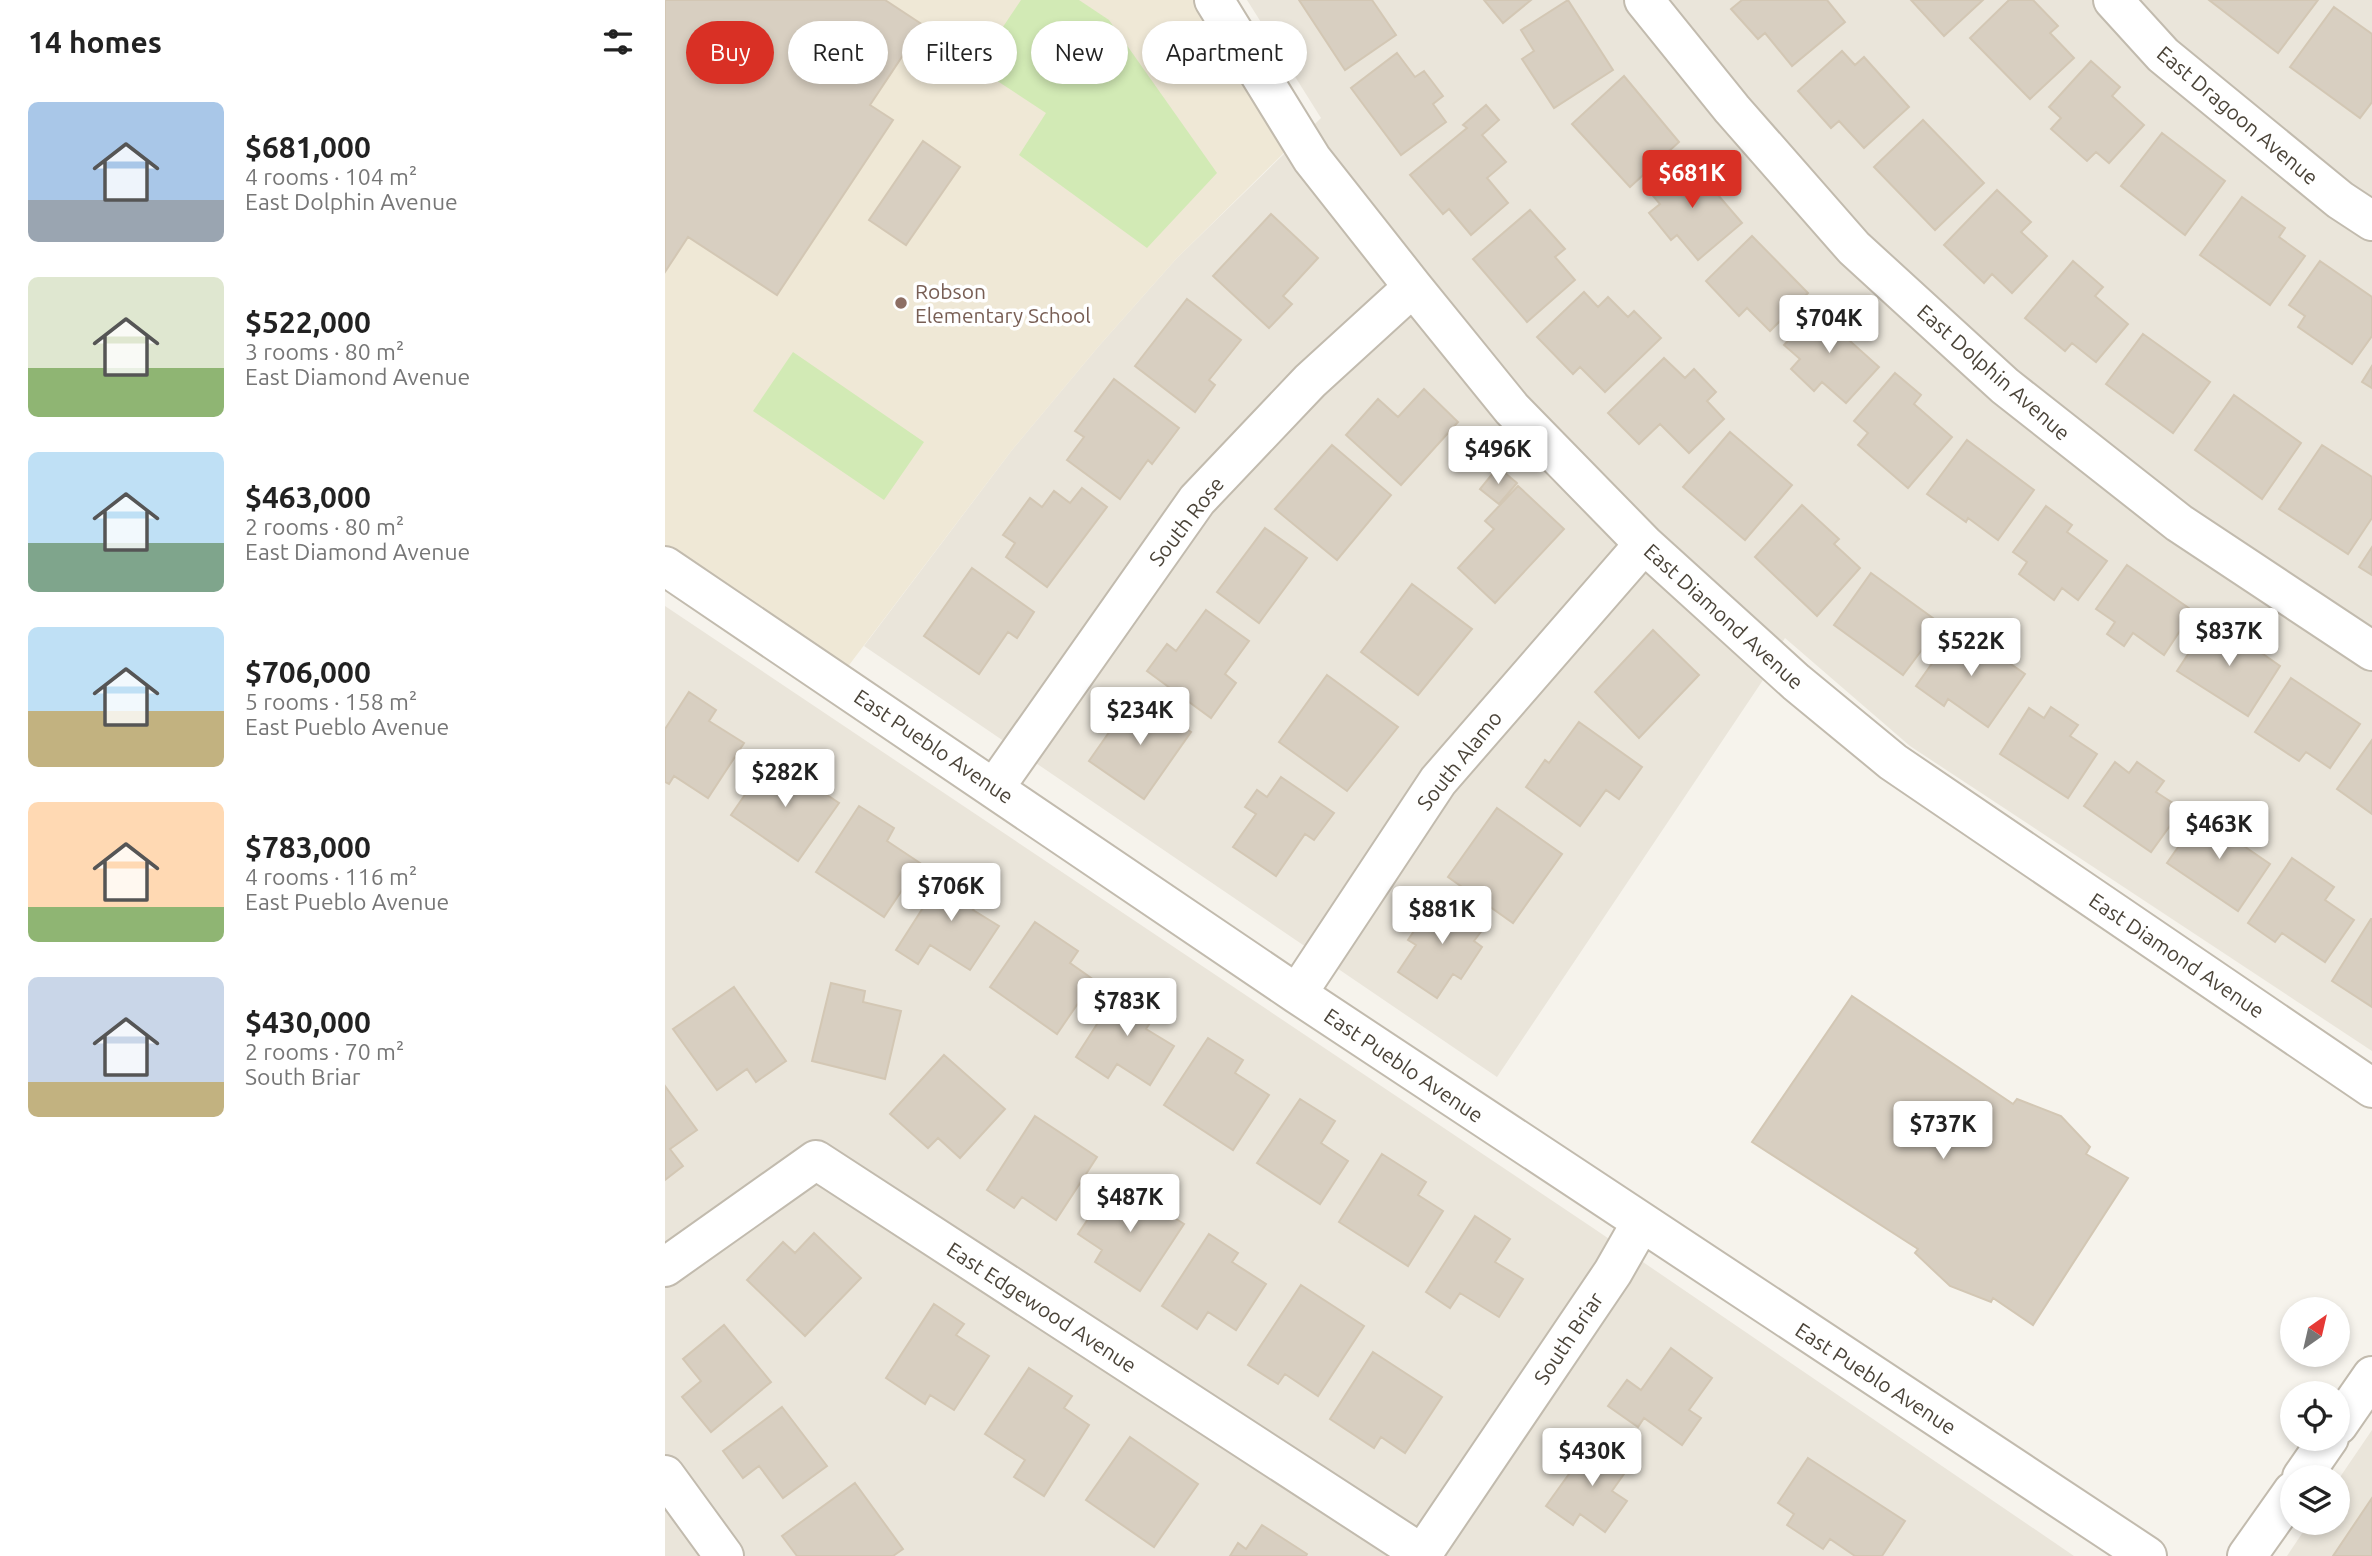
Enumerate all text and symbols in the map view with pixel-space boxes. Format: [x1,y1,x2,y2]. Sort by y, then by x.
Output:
chip: Buy [686,21,774,84]
chip: Rent [788,21,888,84]
chip: Filters [902,21,1017,84]
chip: New [1031,21,1128,84]
chip: Apartment [1142,21,1307,84]
icon: filters [599,23,637,61]
text: 14 homes [28,25,162,59]
street label: East Dragoon Avenue [2153,41,2323,189]
icon: home [84,130,168,214]
text: $681,000 [245,130,371,164]
pin: $681K [1643,150,1741,210]
text: $681K [1658,160,1726,185]
text: 4 rooms · 104 m² [245,164,417,189]
text: East Dolphin Avenue [245,189,458,214]
place label: Robson Elementary School [915,279,1091,327]
marker: Robson Elementary School [893,295,909,311]
pin: $704K [1780,296,1878,355]
street label: East Dolphin Avenue [1913,299,2075,445]
icon: home [84,305,168,389]
text: $522,000 [245,305,371,339]
text: $704K [1795,305,1863,330]
text: 3 rooms · 80 m² [245,339,404,364]
text: East Diamond Avenue [245,364,470,389]
pin: $496K [1449,426,1547,486]
text: $496K [1464,436,1532,461]
street label: South Rose [1144,472,1228,570]
icon: home [84,480,168,564]
text: $463,000 [245,480,371,514]
text: 2 rooms · 80 m² [245,514,404,539]
street label: East Diamond Avenue [1640,538,1808,694]
text: East Diamond Avenue [245,539,470,564]
pin: $837K [2180,608,2278,668]
pin: $522K [1922,618,2020,678]
text: $837K [2195,618,2263,643]
text: $522K [1937,628,2005,653]
icon: home [84,655,168,739]
text: $706,000 [245,655,371,689]
street label: East Pueblo Avenue [850,684,1018,808]
pin: $234K [1091,688,1189,747]
text: 5 rooms · 158 m² [245,689,417,714]
text: $234K [1106,697,1174,722]
street label: South Alamo [1412,706,1506,814]
text: East Pueblo Avenue [245,714,449,739]
pin: $282K [736,750,834,809]
text: $282K [751,759,819,784]
pin: $463K [2170,802,2268,861]
text: $463K [2185,811,2253,836]
icon: home [84,830,168,914]
text: $783,000 [245,830,371,864]
text: 4 rooms · 116 m² [245,864,417,889]
pin: $706K [902,864,1000,923]
text: $706K [917,873,985,898]
pin: $881K [1393,886,1491,946]
street label: East Diamond Avenue [2085,888,2269,1022]
text: East Pueblo Avenue [245,889,449,914]
text: $881K [1408,896,1476,921]
pin: $783K [1078,978,1176,1038]
text: $783K [1093,988,1161,1013]
street label: East Pueblo Avenue [1320,1003,1488,1127]
icon: home [84,1005,168,1089]
text: $430,000 [245,1005,371,1039]
text: 2 rooms · 70 m² [245,1039,404,1064]
text: South Briar [245,1064,361,1089]
pin: $737K [1894,1102,1992,1161]
text: $737K [1909,1111,1977,1136]
pin: $487K [1081,1174,1179,1234]
text: $487K [1096,1184,1164,1209]
street label: East Edgewood Avenue [943,1237,1141,1377]
street label: South Briar [1529,1288,1607,1388]
north arrow [2280,1297,2350,1367]
map controls [2280,1297,2350,1535]
street label: East Pueblo Avenue [1791,1317,1961,1439]
button: locate [2280,1381,2350,1451]
pin: $430K [1543,1428,1641,1488]
text: $430K [1558,1438,1626,1463]
button: layers [2280,1465,2350,1535]

